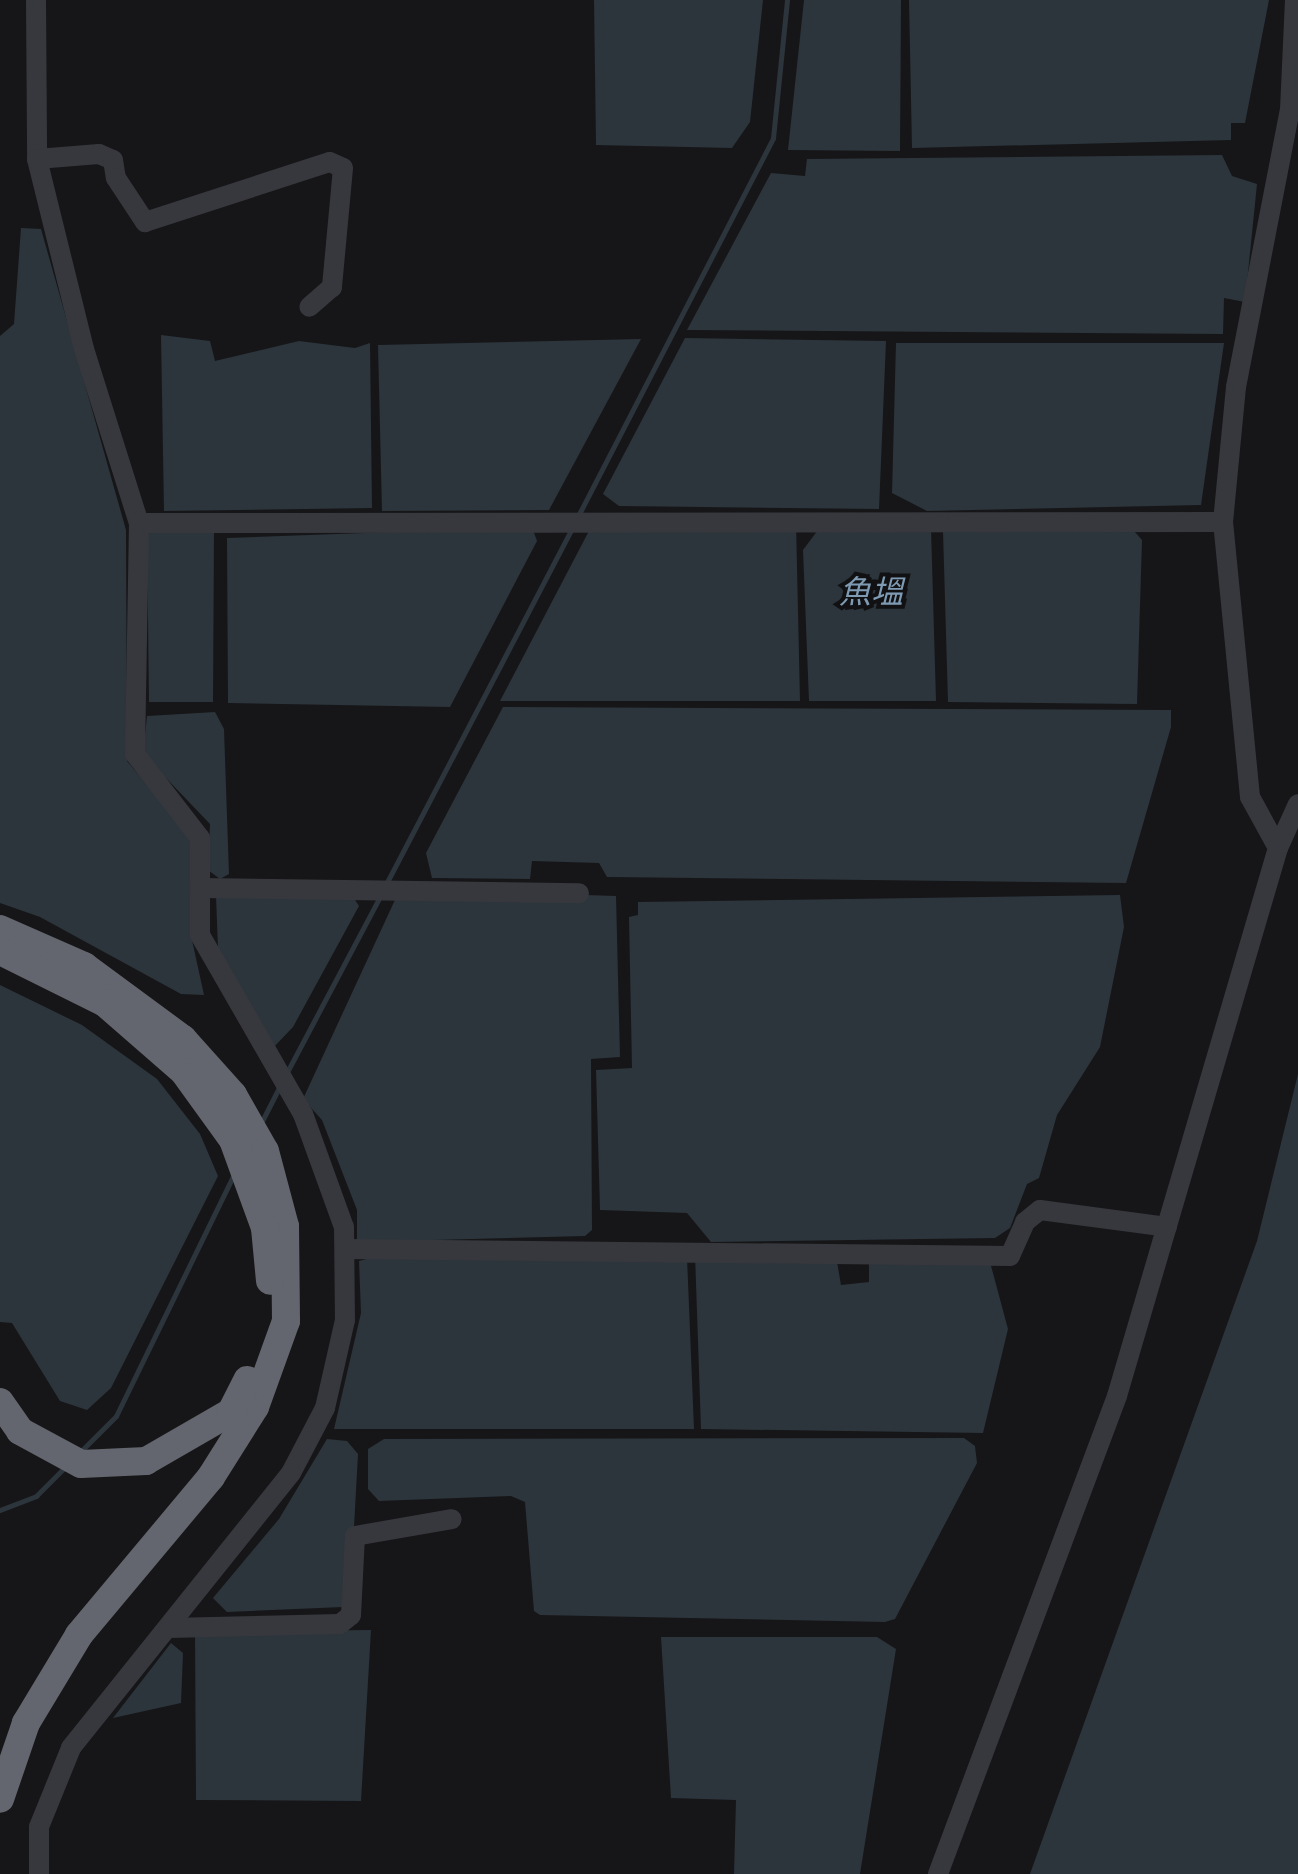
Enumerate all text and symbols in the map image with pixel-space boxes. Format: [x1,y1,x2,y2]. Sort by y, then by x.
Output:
water label: 魚塭 [839,574,903,612]

